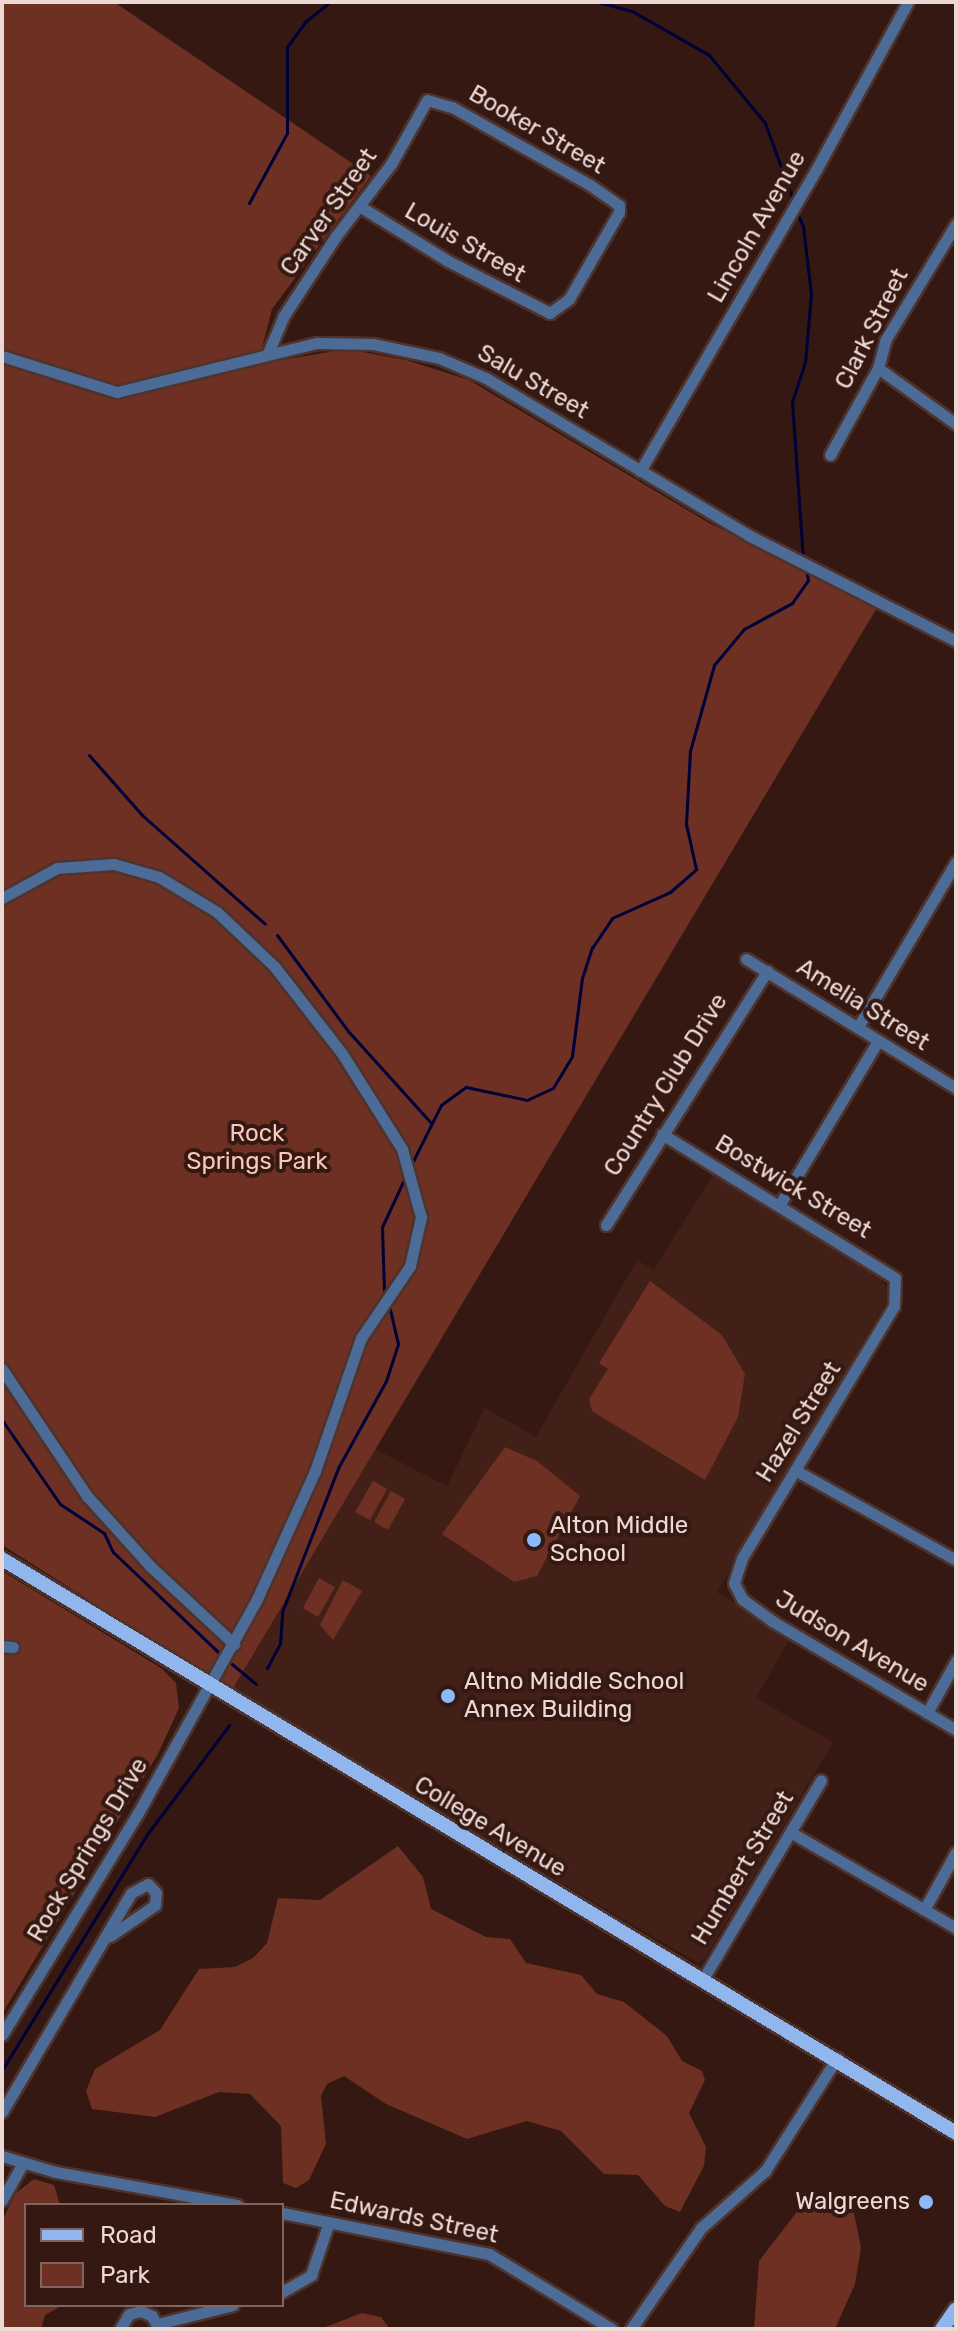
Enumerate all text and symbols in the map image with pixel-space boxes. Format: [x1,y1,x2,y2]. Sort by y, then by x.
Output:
street label: Booker Street [463,79,611,181]
street label: Carver Street [274,143,384,281]
street label: Lincoln Avenue [702,146,812,308]
street label: Louis Street [399,197,531,289]
street label: Clark Street [829,264,915,394]
street label: Salu Street [472,339,594,425]
street label: Amelia Street [791,953,935,1057]
street label: Country Club Drive [598,988,734,1182]
park label: Rock Springs Park [186,1120,328,1176]
street label: Bostwick Street [710,1129,876,1245]
street label: Hazel Street [750,1356,848,1488]
place label: Alton Middle School [550,1512,688,1568]
marker: Alton Middle School [525,1531,543,1549]
street label: Judson Avenue [770,1585,934,1699]
place label: Altno Middle School Annex Building [464,1668,684,1724]
marker: Altno Middle School Annex Building [439,1687,457,1705]
street label: Rock Springs Drive [22,1753,154,1947]
street label: College Avenue [409,1770,571,1884]
street label: Humbert Street [686,1786,800,1950]
street label: Edwards Street [327,2186,501,2250]
place label: Walgreens [795,2188,910,2216]
marker: Walgreens [917,2193,935,2211]
legend [24,2203,284,2307]
text: Road [100,2221,157,2249]
text: Park [100,2261,150,2289]

